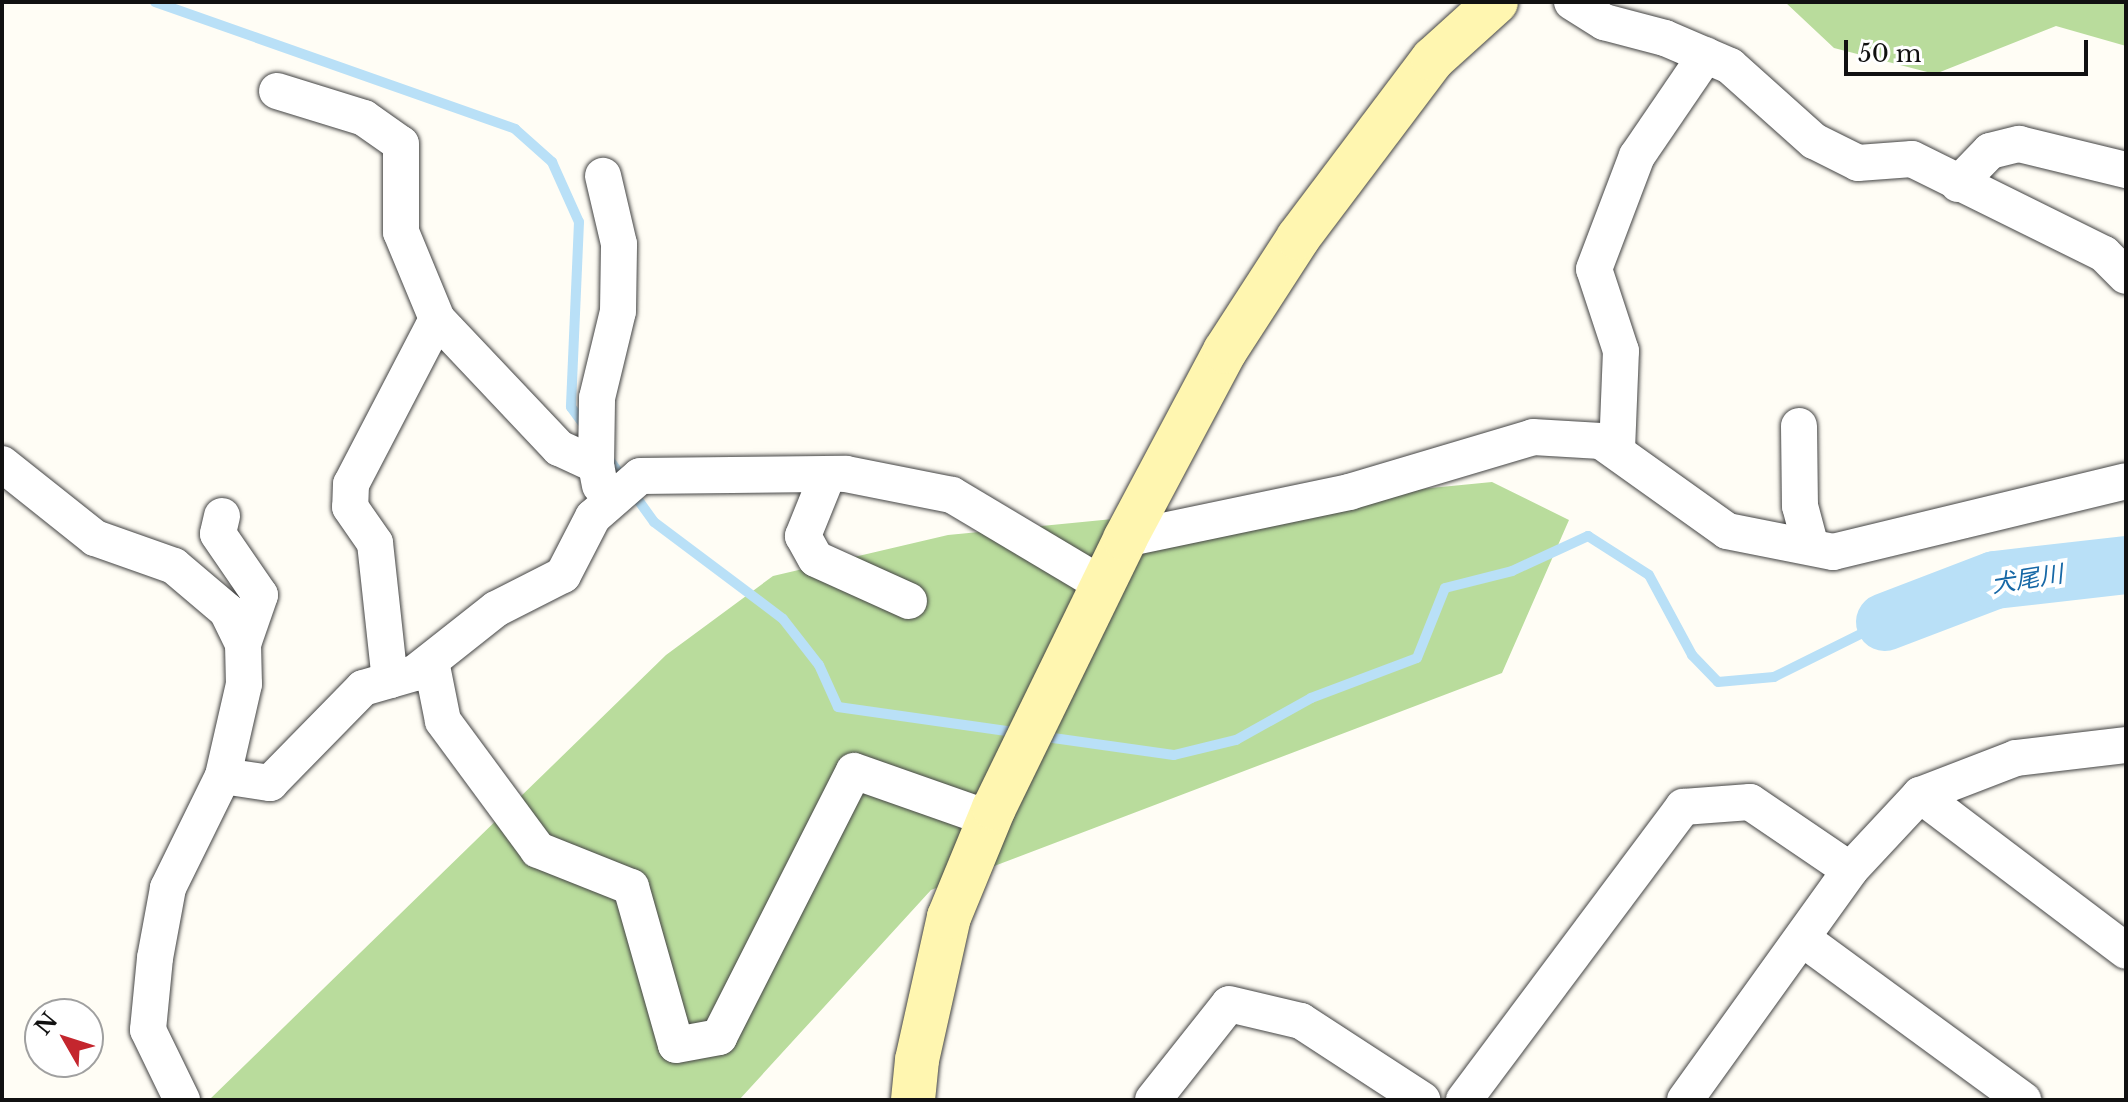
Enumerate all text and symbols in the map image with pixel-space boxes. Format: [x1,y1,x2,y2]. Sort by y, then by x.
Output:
scale bar [1848,24,2092,74]
text: 50 m [1858,39,1921,68]
water label: 犬尾川 [1989,559,2065,599]
north arrow [24,998,104,1078]
text: N [30,1007,64,1040]

